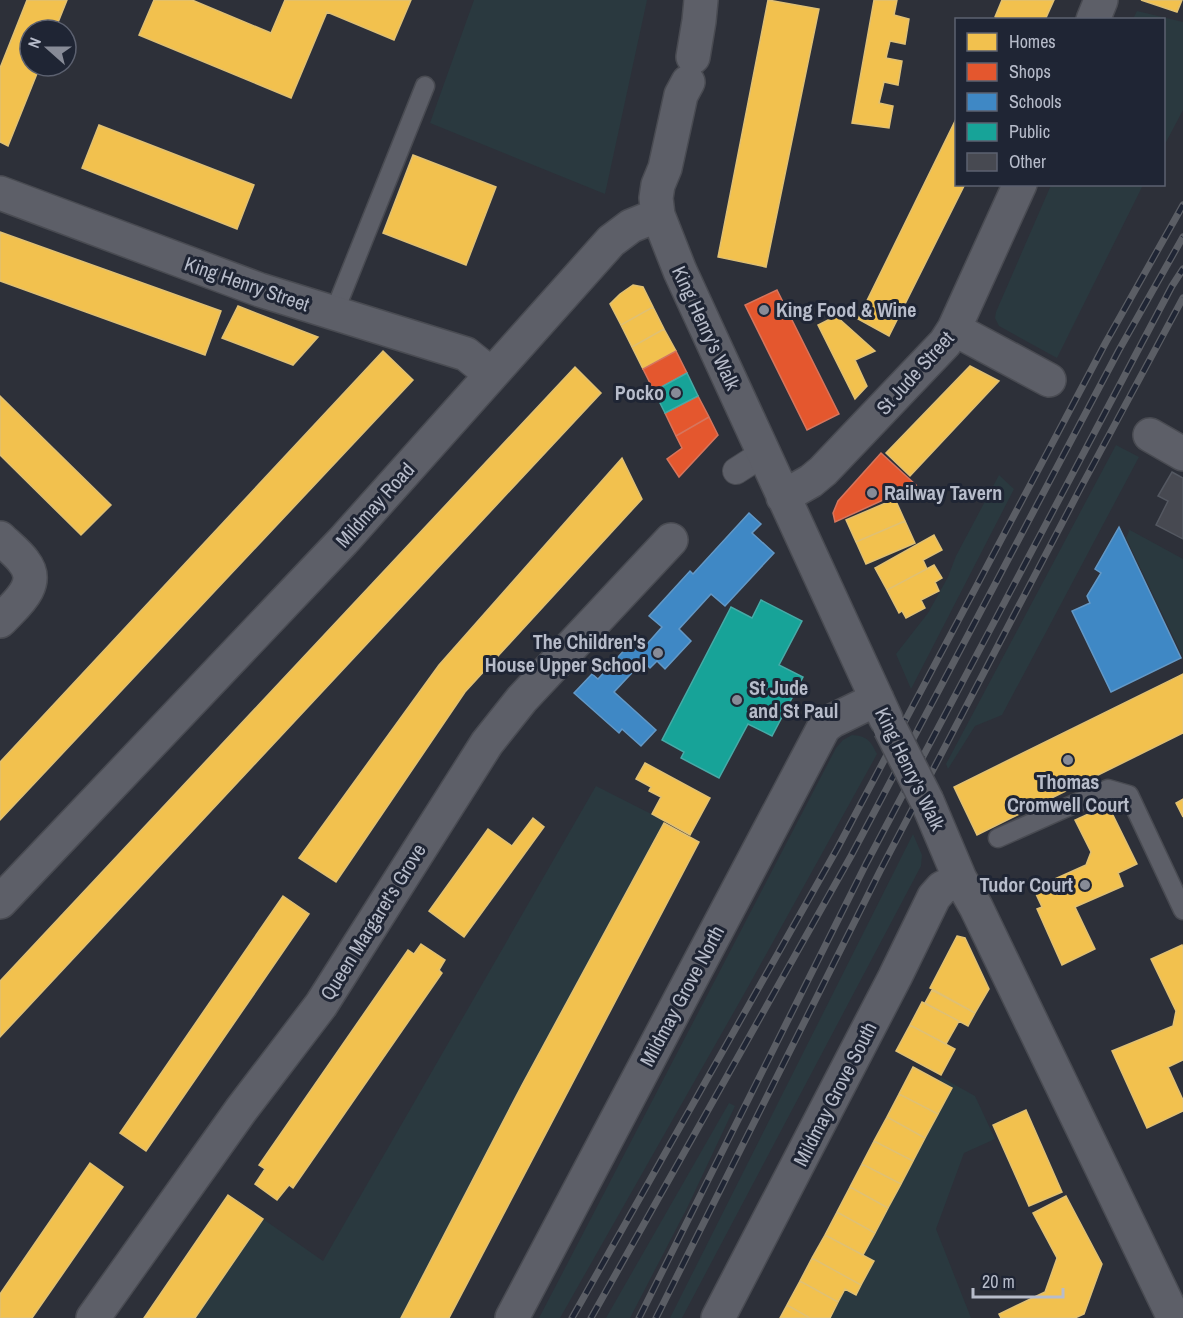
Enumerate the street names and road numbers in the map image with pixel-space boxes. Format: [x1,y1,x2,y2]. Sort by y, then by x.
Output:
street label: King Henry Street [181,250,314,318]
street label: King Henry's Walk [666,261,747,395]
street label: St Jude Street [870,325,960,420]
street label: Mildmay Road [329,456,420,553]
street label: King Henry's Walk [869,703,952,836]
street label: Queen Margaret's Grove [313,838,432,1005]
street label: Mildmay Grove North [633,921,730,1071]
street label: Mildmay Grove South [787,1017,883,1171]

